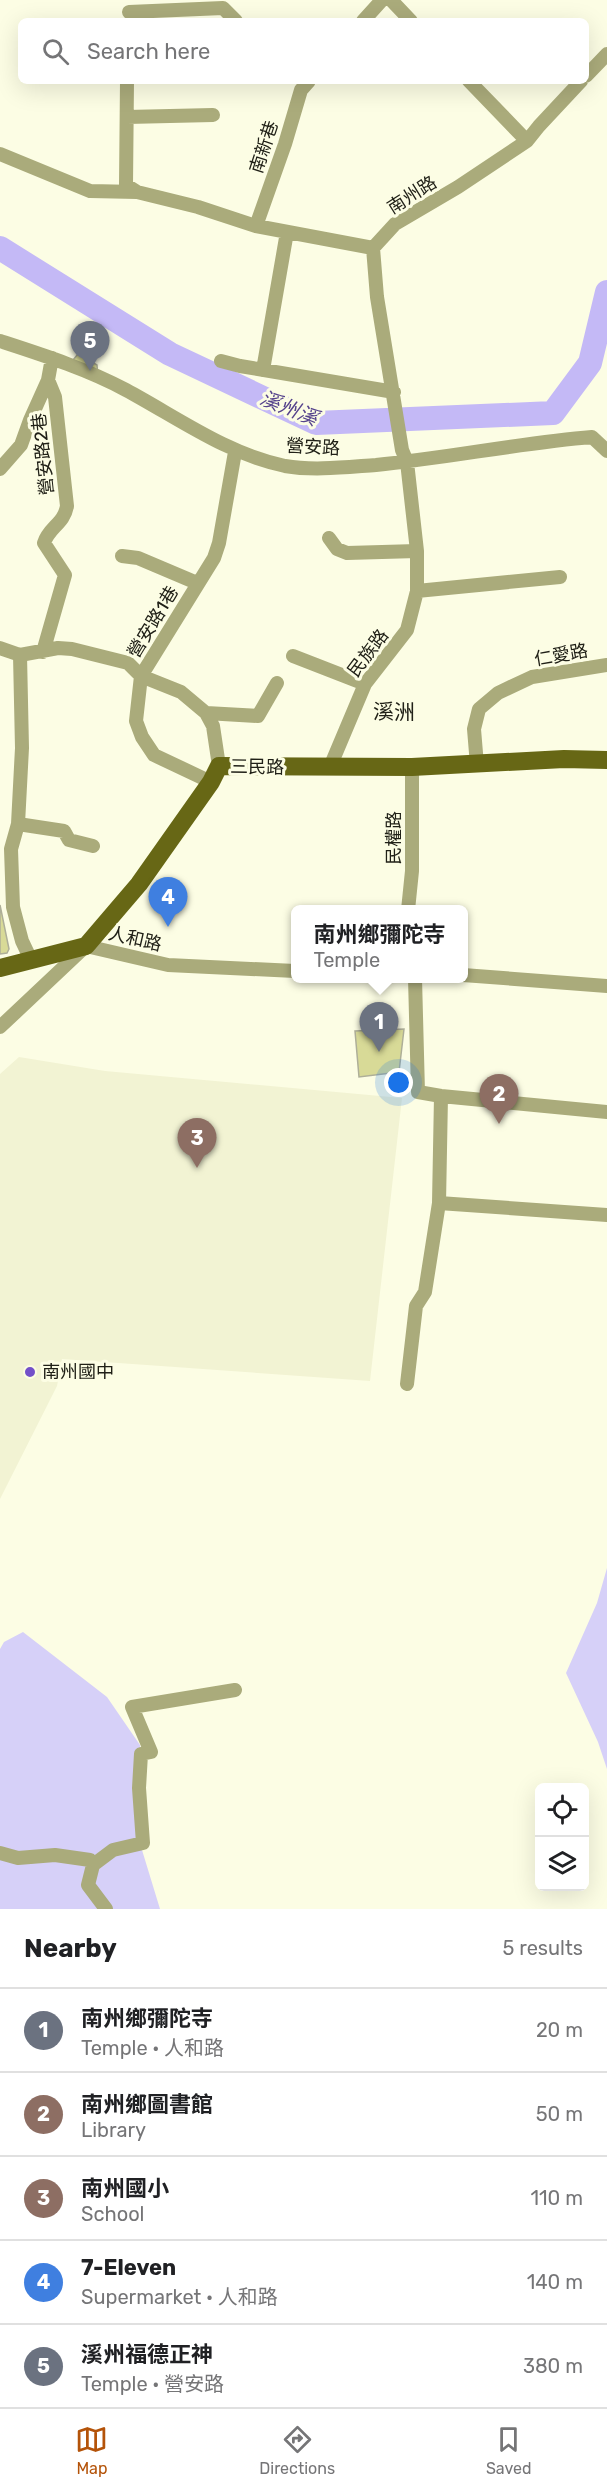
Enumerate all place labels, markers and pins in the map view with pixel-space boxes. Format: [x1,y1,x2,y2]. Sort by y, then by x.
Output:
pin: 5 [70,322,110,371]
pin: 4 [148,878,188,927]
pin: 1 [360,1002,398,1052]
pin: 2 [480,1074,518,1124]
pin: 3 [178,1118,216,1168]
place label: 南州國中 [42,1361,114,1383]
marker: 南州國中 [23,1365,37,1379]

